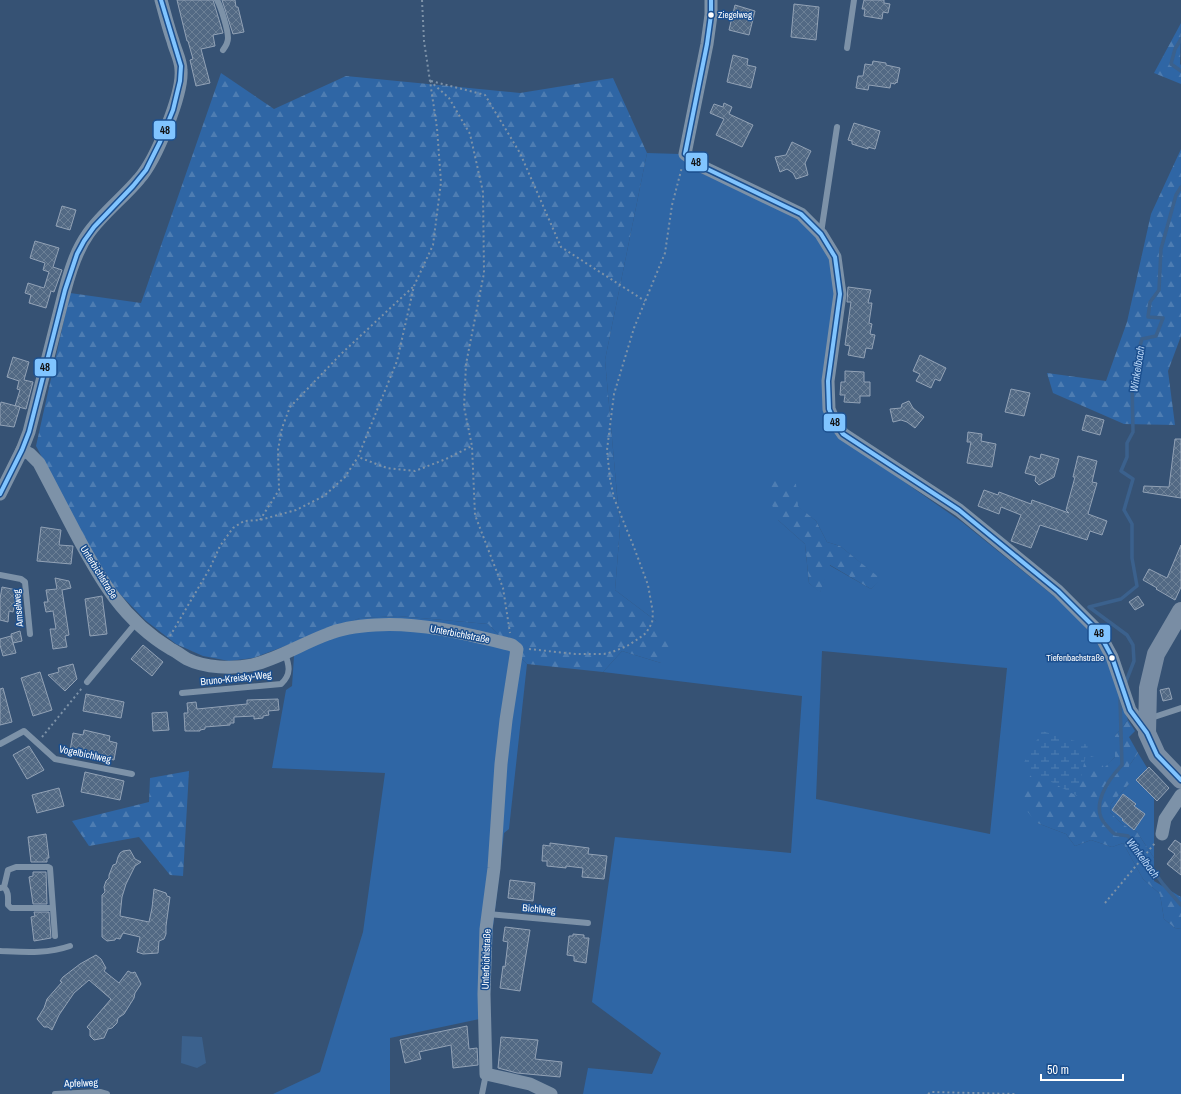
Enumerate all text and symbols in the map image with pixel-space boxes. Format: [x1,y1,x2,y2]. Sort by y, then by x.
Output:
place label: Ziegelweg [718,9,753,21]
marker: Ziegelweg [706,10,716,20]
line badge: 48 [153,120,176,140]
text: 48 [160,123,170,137]
line badge: 48 [685,152,708,172]
text: 48 [691,155,701,169]
water label: Winkelbach [1126,345,1148,393]
line badge: 48 [34,358,57,377]
text: 48 [40,360,50,374]
line badge: 48 [823,413,846,432]
text: 48 [830,415,840,429]
street label: Unterbichlstraße [77,543,121,602]
street label: Amselweg [10,588,26,628]
street label: Unterbichlstraße [429,622,491,646]
line badge: 48 [1088,624,1111,643]
text: 48 [1094,626,1104,640]
place label: Tiefenbachstraße [1046,652,1104,664]
marker: Tiefenbachstraße [1107,653,1117,663]
street label: Bruno-Kreisky-Weg [200,668,273,688]
street label: Vogelbichlweg [58,742,113,766]
water label: Winkelbach [1123,835,1163,881]
street label: Bichlweg [522,901,557,917]
street label: Unterbichlstraße [478,928,494,990]
scale bar [1041,1056,1123,1082]
text: 50 m [1047,1062,1069,1078]
street label: Apfelweg [63,1076,99,1090]

